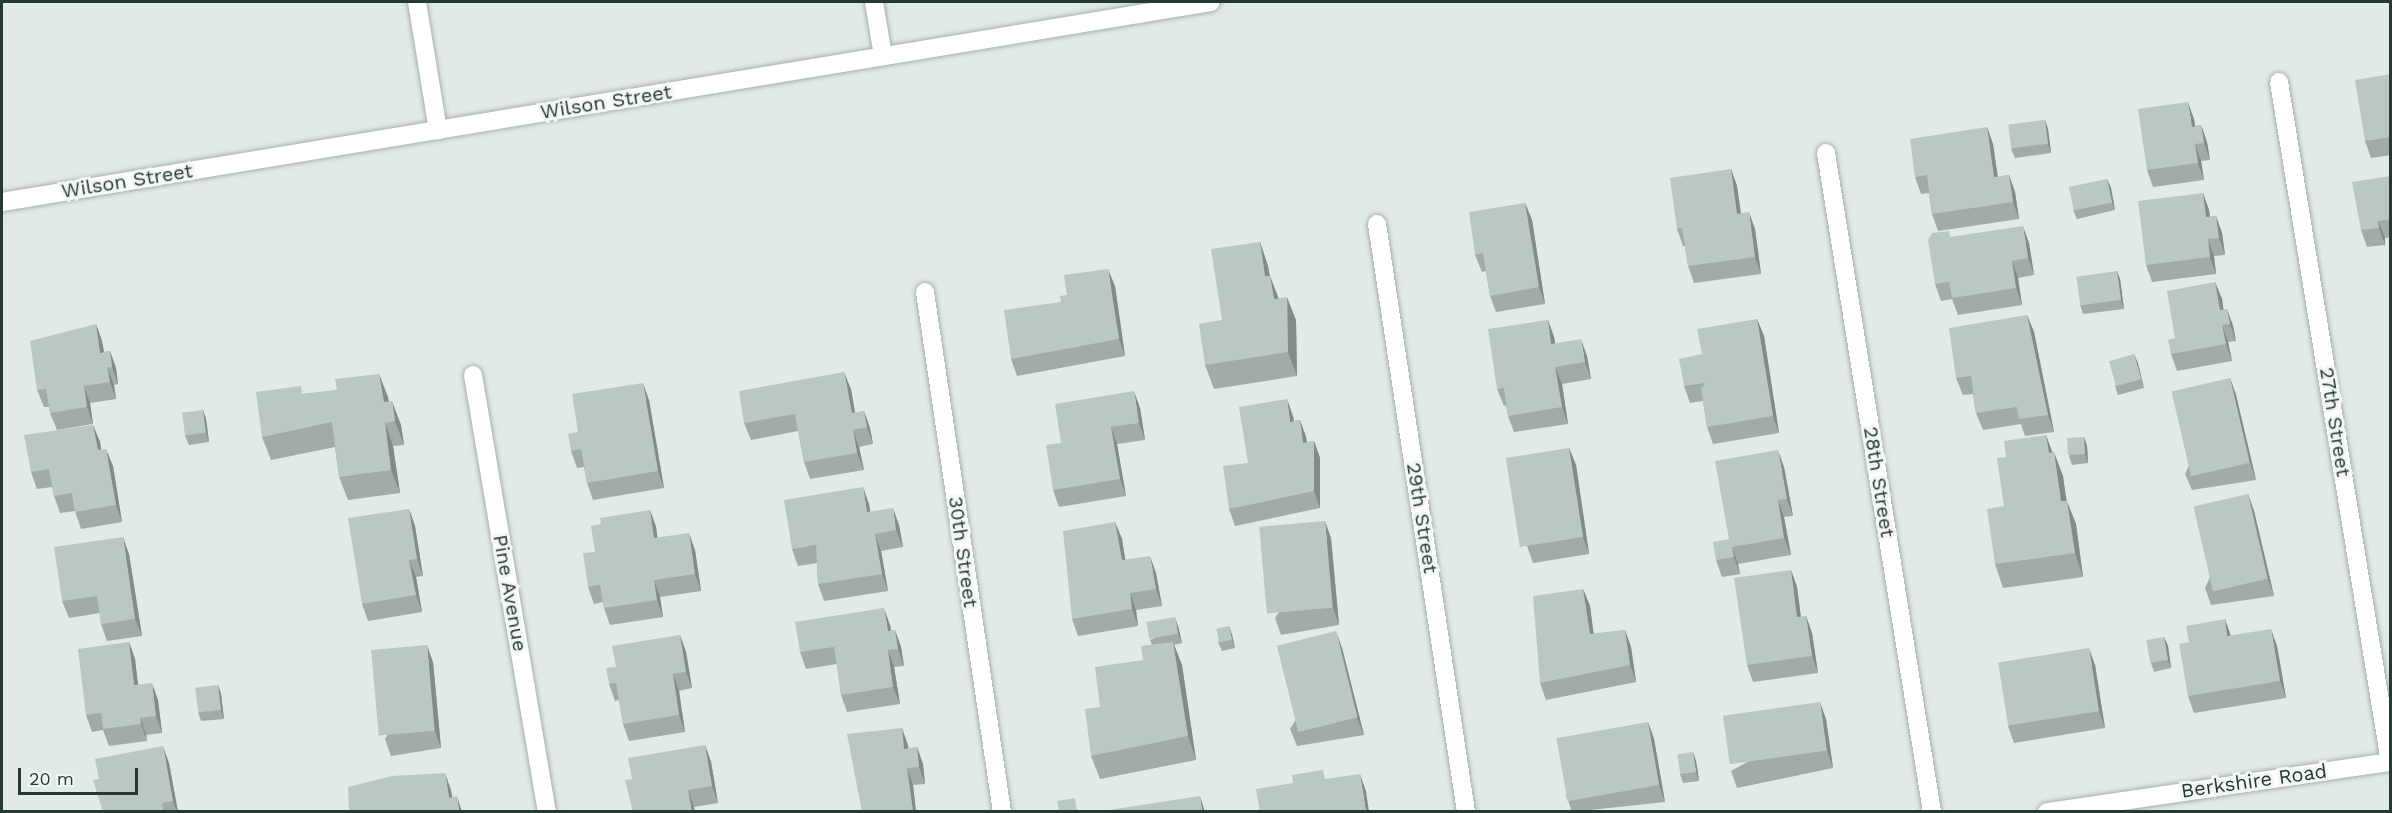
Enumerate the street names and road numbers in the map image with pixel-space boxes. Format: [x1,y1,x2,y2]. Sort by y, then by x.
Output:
street label: Wilson Street [539,80,673,124]
street label: Wilson Street [60,159,194,203]
street label: 27th Street [2315,366,2355,478]
street label: 28th Street [1858,425,1900,539]
street label: 29th Street [1401,461,1443,575]
street label: 30th Street [943,495,983,609]
street label: Pine Avenue [488,532,532,654]
street label: Berkshire Road [2179,759,2329,803]

